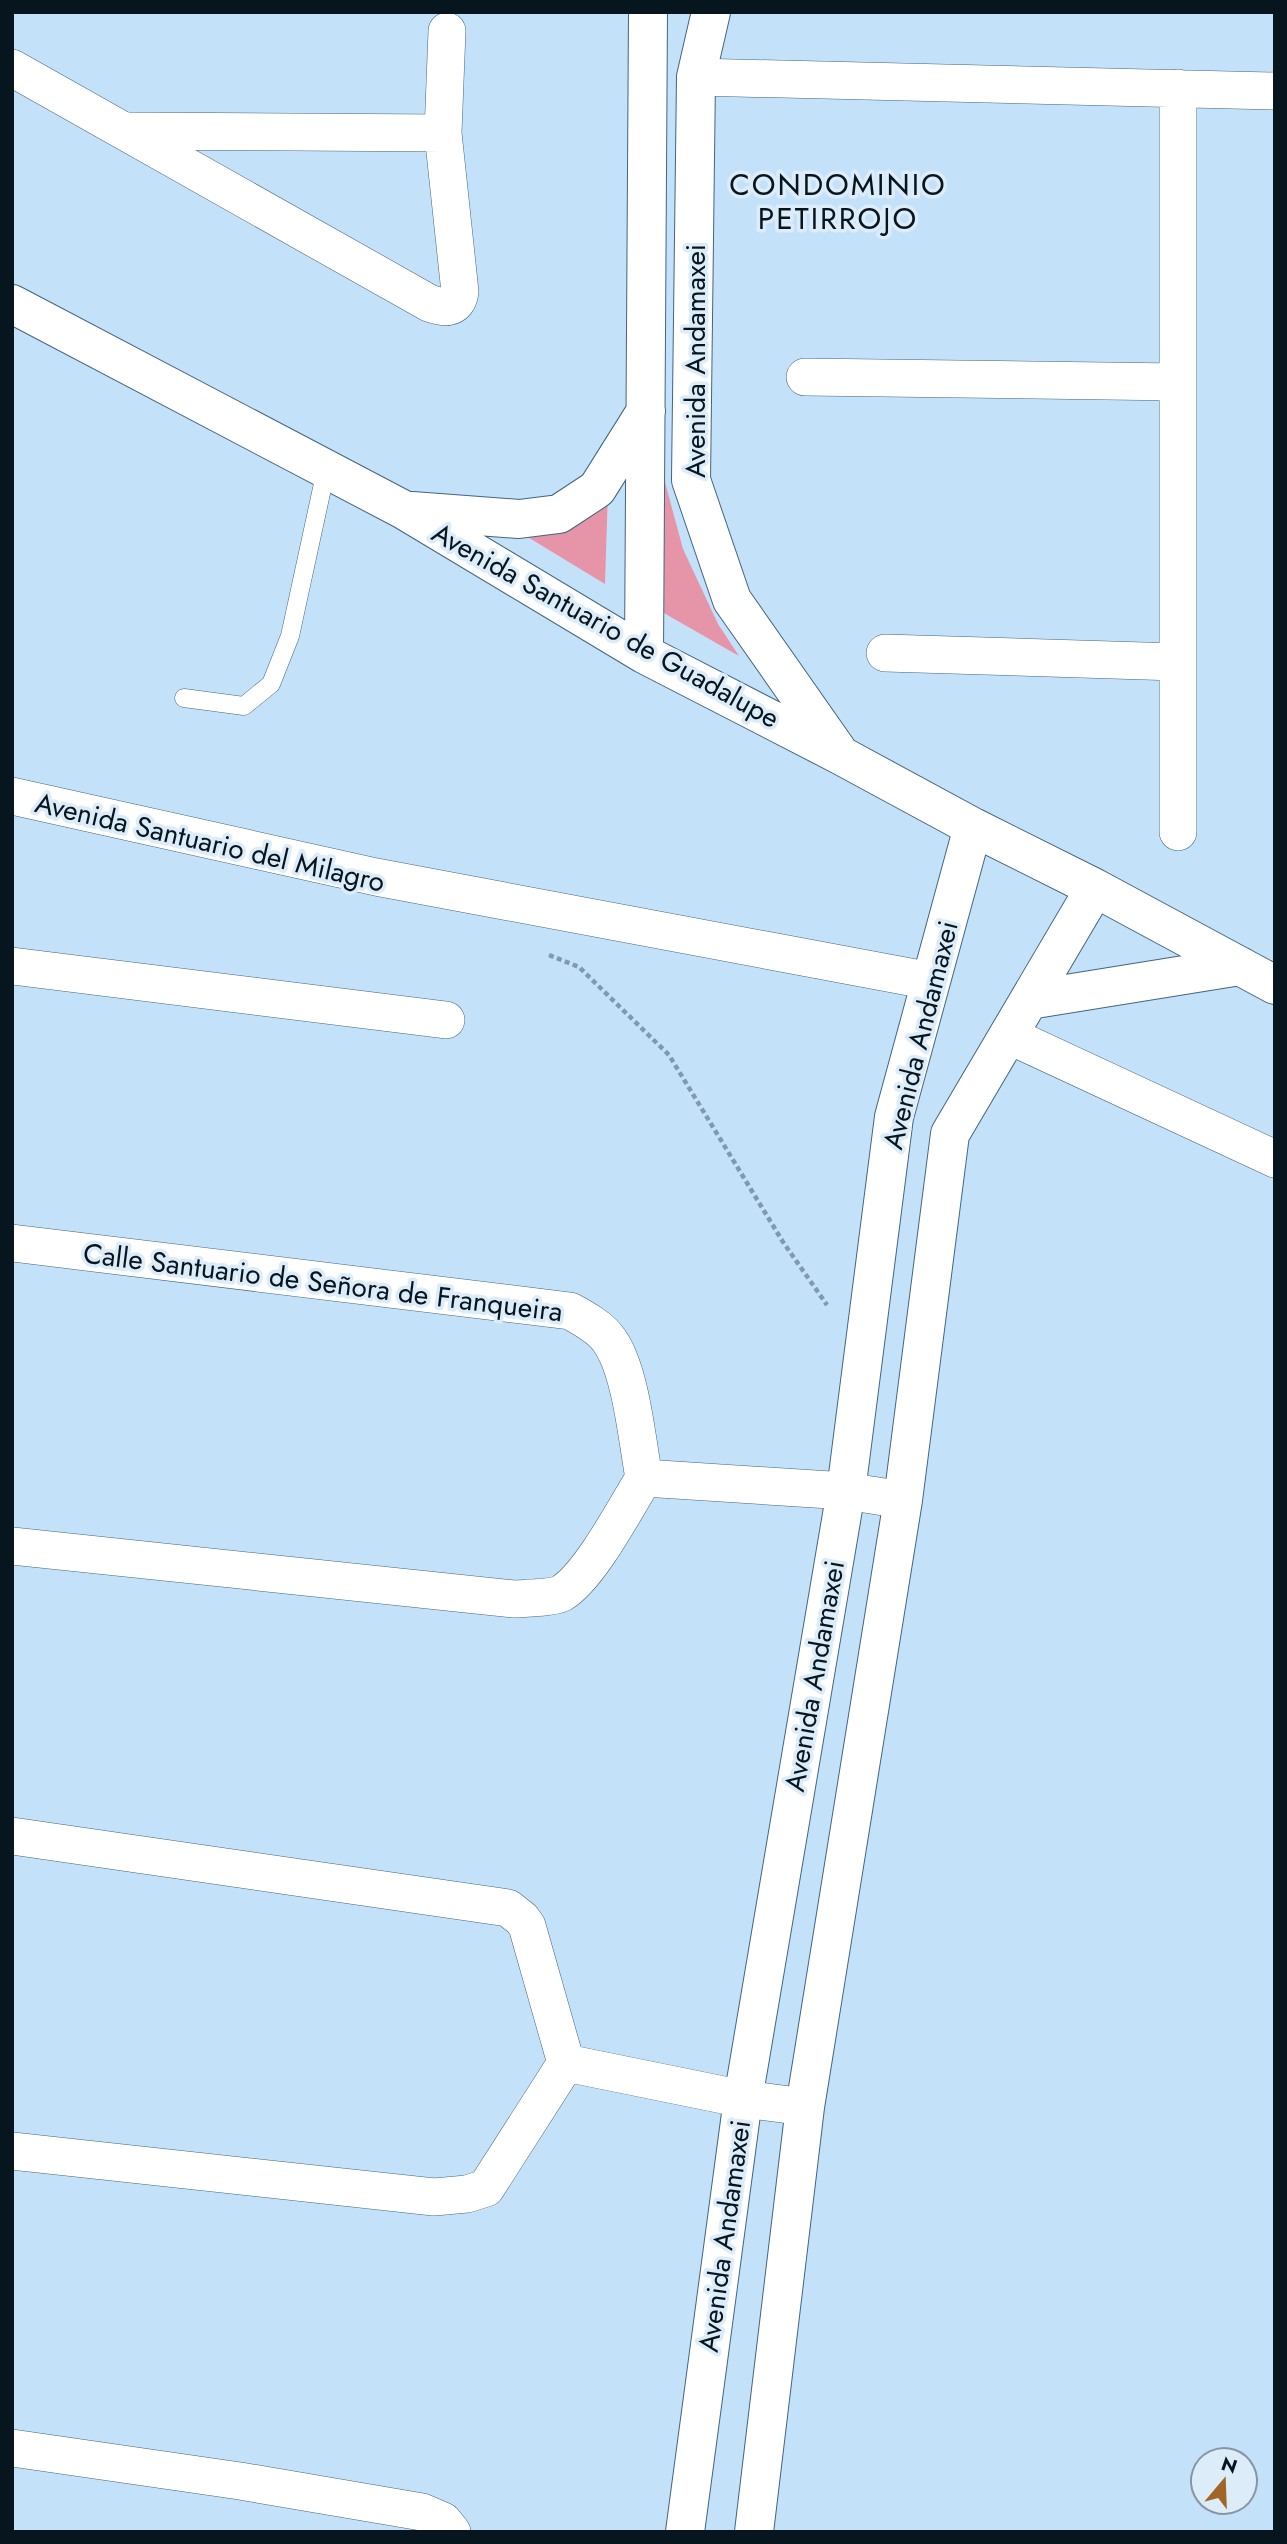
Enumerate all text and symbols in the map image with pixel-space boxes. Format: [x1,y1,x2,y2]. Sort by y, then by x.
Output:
district label: CONDOMINIO PETIRROJO [729,163,947,240]
street label: Avenida Andamaxei [675,244,716,478]
street label: Avenida Santuario de Guadalupe [424,513,787,738]
street label: Avenida Santuario del Milagro [31,782,389,903]
street label: Avenida Andamaxei [872,917,969,1154]
street label: Calle Santuario de Señora de Franqueira [81,1233,565,1332]
street label: Avenida Andamaxei [774,1557,855,1795]
street label: Avenida Andamaxei [688,2117,761,2355]
north arrow [1189,2446,1259,2516]
text: N [1218,2450,1241,2481]

